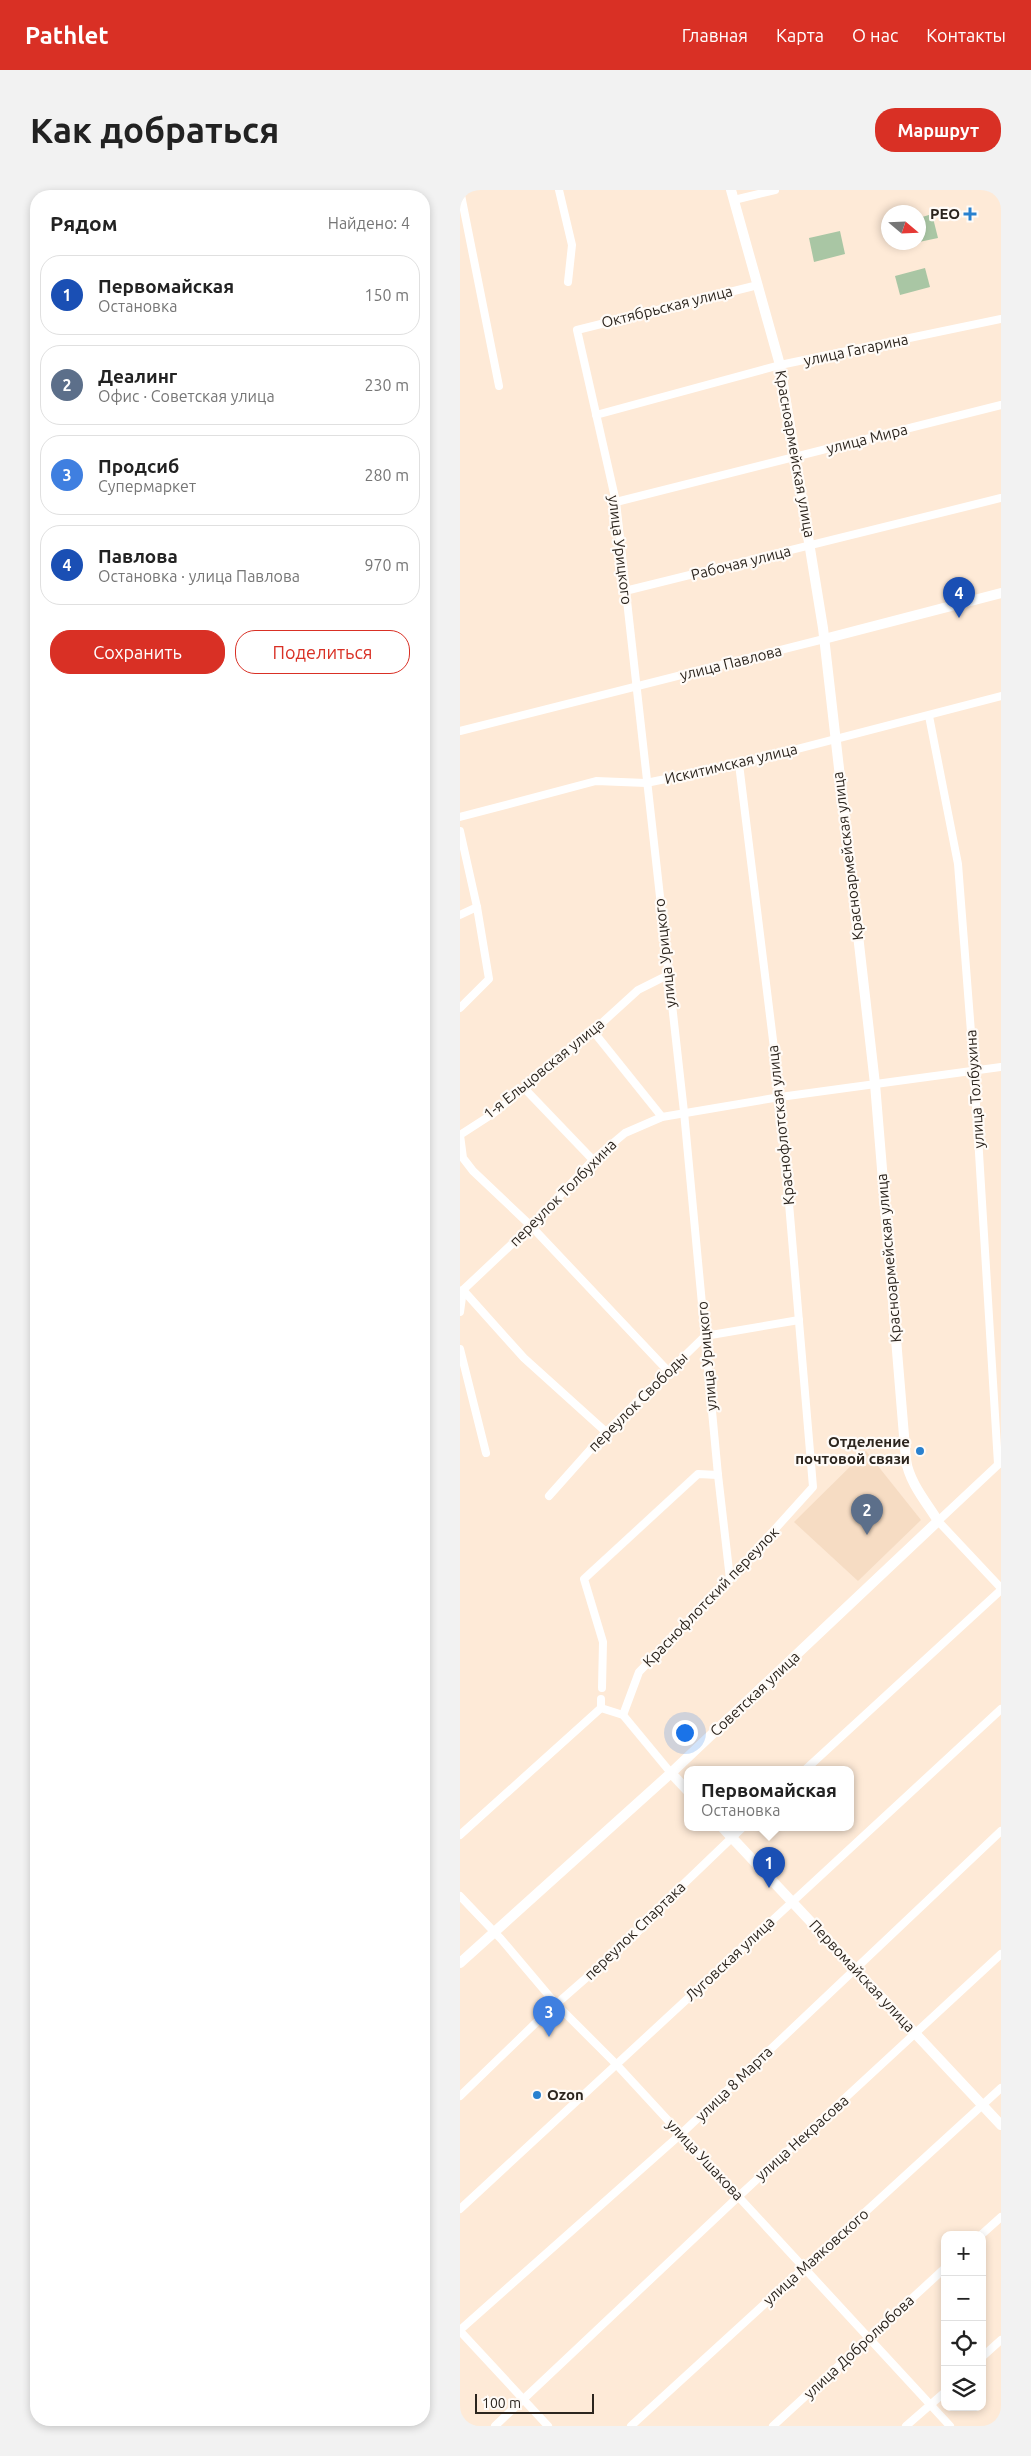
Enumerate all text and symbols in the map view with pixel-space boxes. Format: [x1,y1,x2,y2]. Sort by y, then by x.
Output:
text: Pathlet [25,22,109,49]
text: Главная [682,25,748,45]
text: Карта [776,25,824,45]
text: О нас [852,25,898,45]
text: Контакты [926,25,1006,45]
button: Маршрут [875,108,1001,152]
text: Как добраться [30,110,279,150]
north arrow [881,205,926,250]
place label: РЕО [930,205,960,222]
marker: РЕО [964,208,976,220]
text: Рядом [50,211,118,235]
text: Найдено: 4 [328,214,410,232]
text: Первомайская [98,275,234,297]
street label: Октябрьская улица [600,282,734,331]
text: 1 [62,286,72,304]
text: 150 m [364,286,409,304]
text: Остановка [98,297,177,315]
street label: улица Гагарина [802,330,910,369]
text: Деалинг [98,365,177,387]
street label: Красноармейская улица [772,369,819,539]
text: 2 [62,376,72,394]
text: 230 m [364,376,409,394]
text: Офис · Советская улица [98,387,275,405]
street label: улица Мира [825,420,909,457]
text: Продсиб [98,455,179,477]
text: 3 [62,466,72,484]
text: 280 m [364,466,409,484]
text: Супермаркет [98,477,196,495]
street label: улица Урицкого [605,494,636,606]
street label: Рабочая улица [689,542,793,583]
text: Павлова [98,545,178,567]
text: 4 [62,556,72,574]
text: 970 m [364,556,409,574]
text: Остановка · улица Павлова [98,567,300,585]
pin: 4 [943,577,975,618]
button: Сохранить [50,630,225,674]
button: Поделиться [235,630,410,674]
street label: улица Павлова [678,642,784,683]
street label: Искитимская улица [663,740,799,787]
street label: Красноармейская улица [829,771,866,941]
street label: улица Урицкого [650,897,679,1009]
street label: 1-я Ельцовская улица [480,1015,607,1122]
street label: улица Толбухина [962,1029,987,1149]
street label: Краснофлотская улица [764,1044,797,1206]
street label: переулок Толбухина [506,1136,620,1250]
street label: Красноармейская улица [873,1173,904,1343]
street label: улица Урицкого [693,1300,720,1412]
street label: переулок Свободы [584,1348,691,1455]
place label: Отделение почтовой связи [795,1433,910,1467]
marker: Отделение почтовой связи [914,1445,926,1457]
pin: 2 [851,1494,883,1535]
street label: Краснофлотский переулок [639,1523,782,1670]
street label: Советская улица [706,1648,803,1739]
your location [672,1720,698,1746]
popup [684,1766,854,1831]
text: Первомайская [701,1779,837,1801]
text: Остановка [701,1801,780,1819]
pin: 1 [753,1847,785,1888]
street label: переулок Спартака [581,1878,689,1983]
street label: Луговская улица [682,1913,778,2004]
street label: Первомайская улица [806,1916,919,2035]
pin: 3 [533,1996,565,2037]
street label: улица 8 Марта [692,2043,776,2125]
place label: Ozon [547,2086,584,2103]
marker: Ozon [531,2089,543,2101]
street label: улица Некрасова [752,2091,852,2184]
street label: улица Ушакова [663,2116,747,2204]
street label: улица Маяковского [760,2205,872,2308]
map controls [941,2231,986,2411]
button: + [941,2231,986,2276]
button: − [941,2276,986,2321]
street label: улица Добролюбова [800,2291,917,2402]
button: locate [941,2321,986,2366]
button: layers [941,2366,986,2411]
scale bar [475,2391,594,2414]
text: 100 m [482,2395,521,2411]

